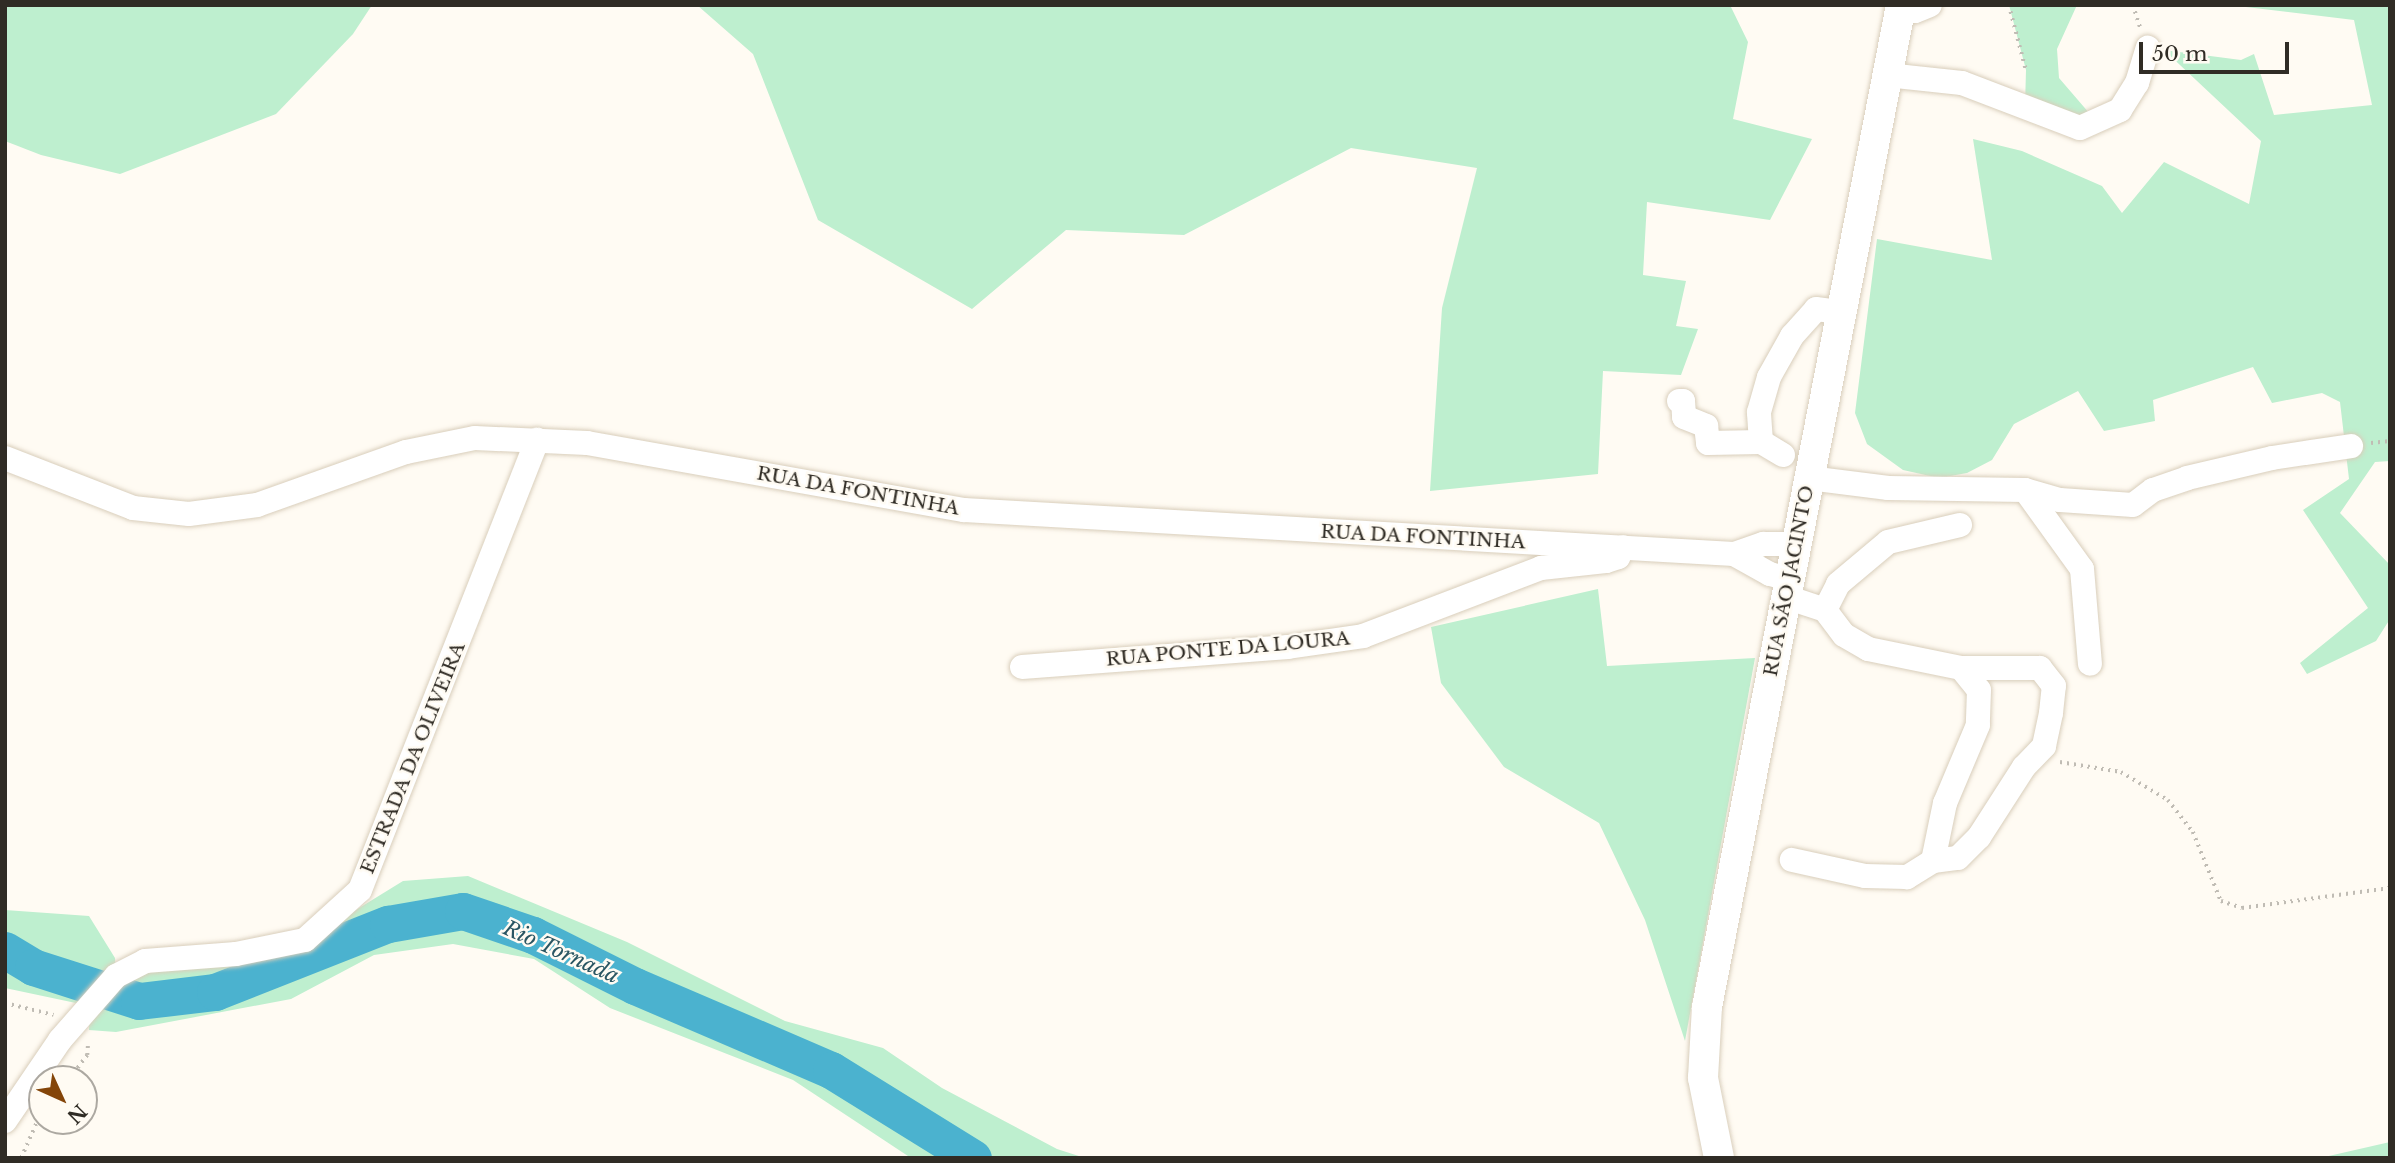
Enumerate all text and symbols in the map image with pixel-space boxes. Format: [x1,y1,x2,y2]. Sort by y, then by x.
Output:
scale bar [2143,28,2294,72]
text: 50 m [2152,41,2207,67]
street label: RUA DA FONTINHA [754,462,962,520]
street label: RUA SÃO JACINTO [1759,483,1819,679]
street label: RUA DA FONTINHA [1319,520,1527,554]
street label: RUA PONTE DA LOURA [1104,627,1352,671]
street label: ESTRADA DA OLIVEIRA [356,638,470,878]
water label: Rio Tornada [499,915,623,989]
north arrow [28,1065,98,1135]
text: N [62,1099,91,1128]

